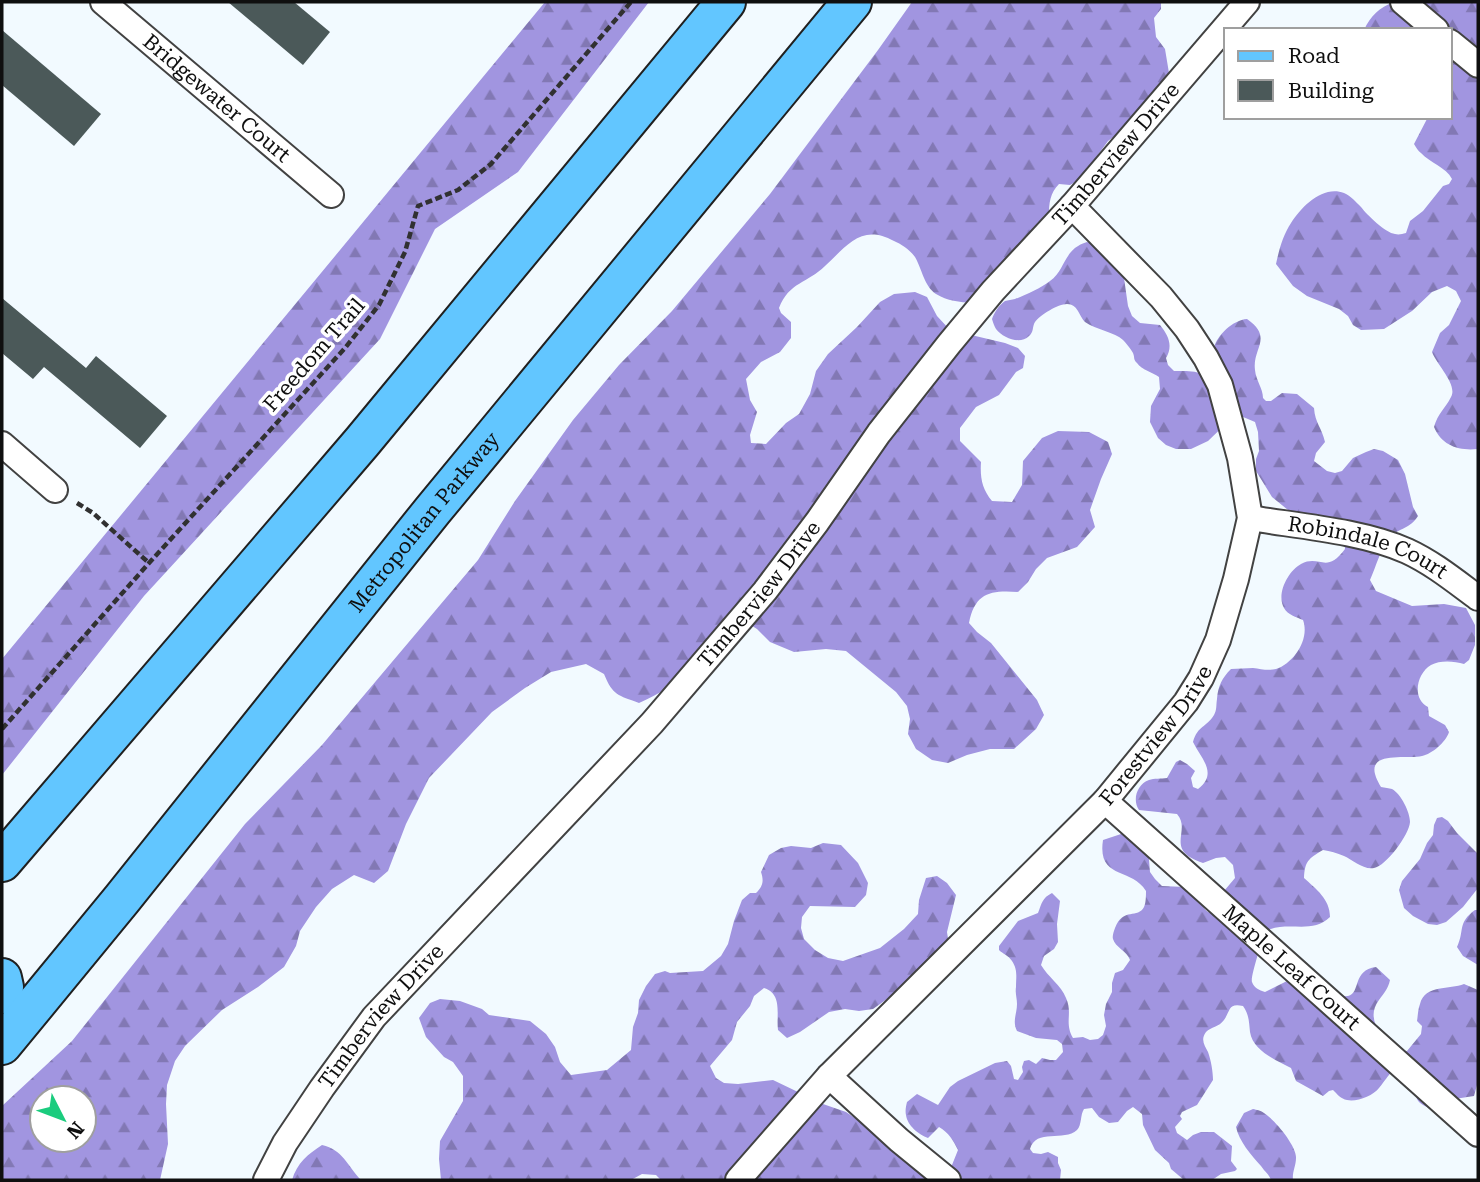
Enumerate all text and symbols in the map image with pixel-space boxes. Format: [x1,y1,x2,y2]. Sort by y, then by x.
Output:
legend [1224,28,1452,119]
street label: Bridgewater Court [138,29,295,167]
text: Road [1288,44,1340,68]
street label: Timberview Drive [1048,78,1184,231]
text: Building [1288,79,1374,103]
street label: Freedom Trail [258,293,370,416]
street label: Metropolitan Parkway [344,427,505,617]
street label: Robindale Court [1286,512,1452,584]
street label: Timberview Drive [693,516,825,673]
street label: Forestview Drive [1094,662,1217,810]
street label: Maple Leaf Court [1218,900,1365,1035]
street label: Timberview Drive [314,939,449,1093]
north arrow [28,1084,98,1154]
text: N [62,1117,89,1143]

